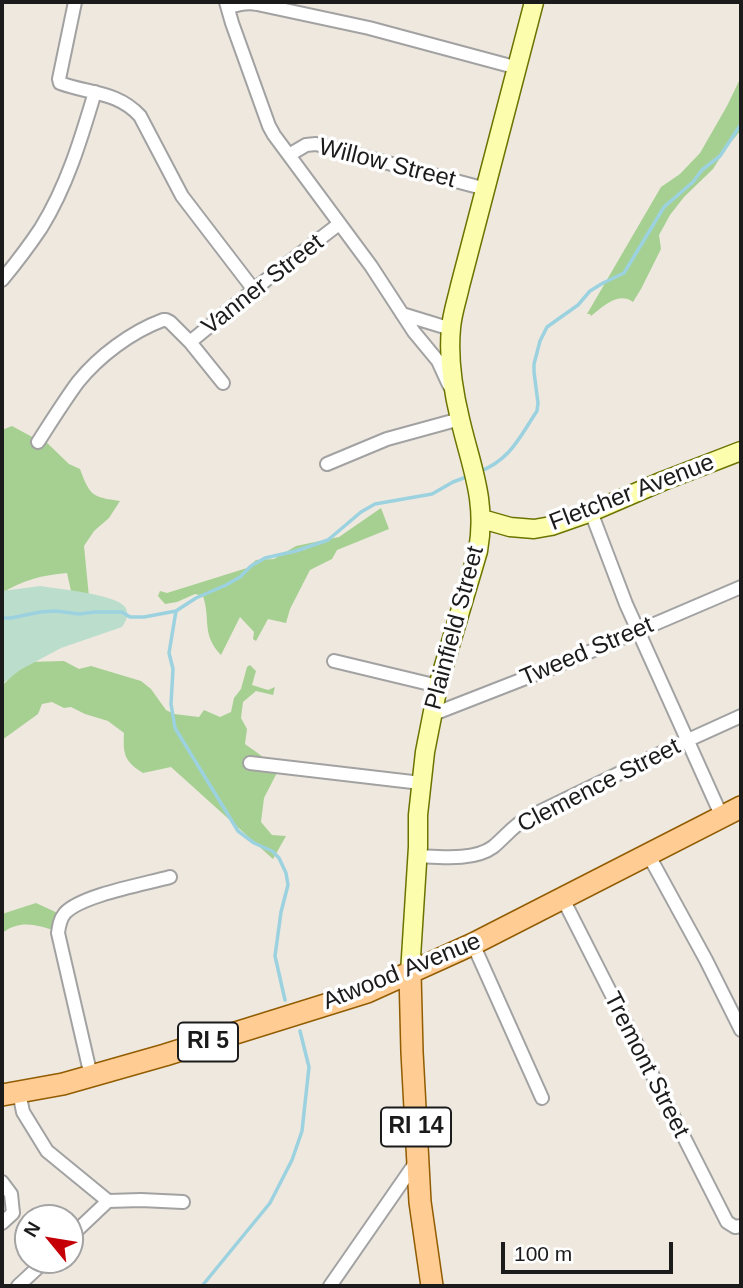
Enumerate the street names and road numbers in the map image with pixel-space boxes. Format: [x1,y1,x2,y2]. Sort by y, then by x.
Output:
street label: Willow Street [316,133,458,195]
street label: Vanner Street [196,229,330,341]
street label: Fletcher Avenue [545,448,719,538]
street label: Plainfield Street [419,543,491,713]
street label: Tweed Street [516,611,658,693]
street label: Clemence Street [513,733,685,839]
street label: Atwood Avenue [319,927,485,1017]
street label: Tremont Street [597,988,695,1142]
road number: RI 5 [178,1023,238,1062]
road number: RI 14 [381,1108,451,1146]

